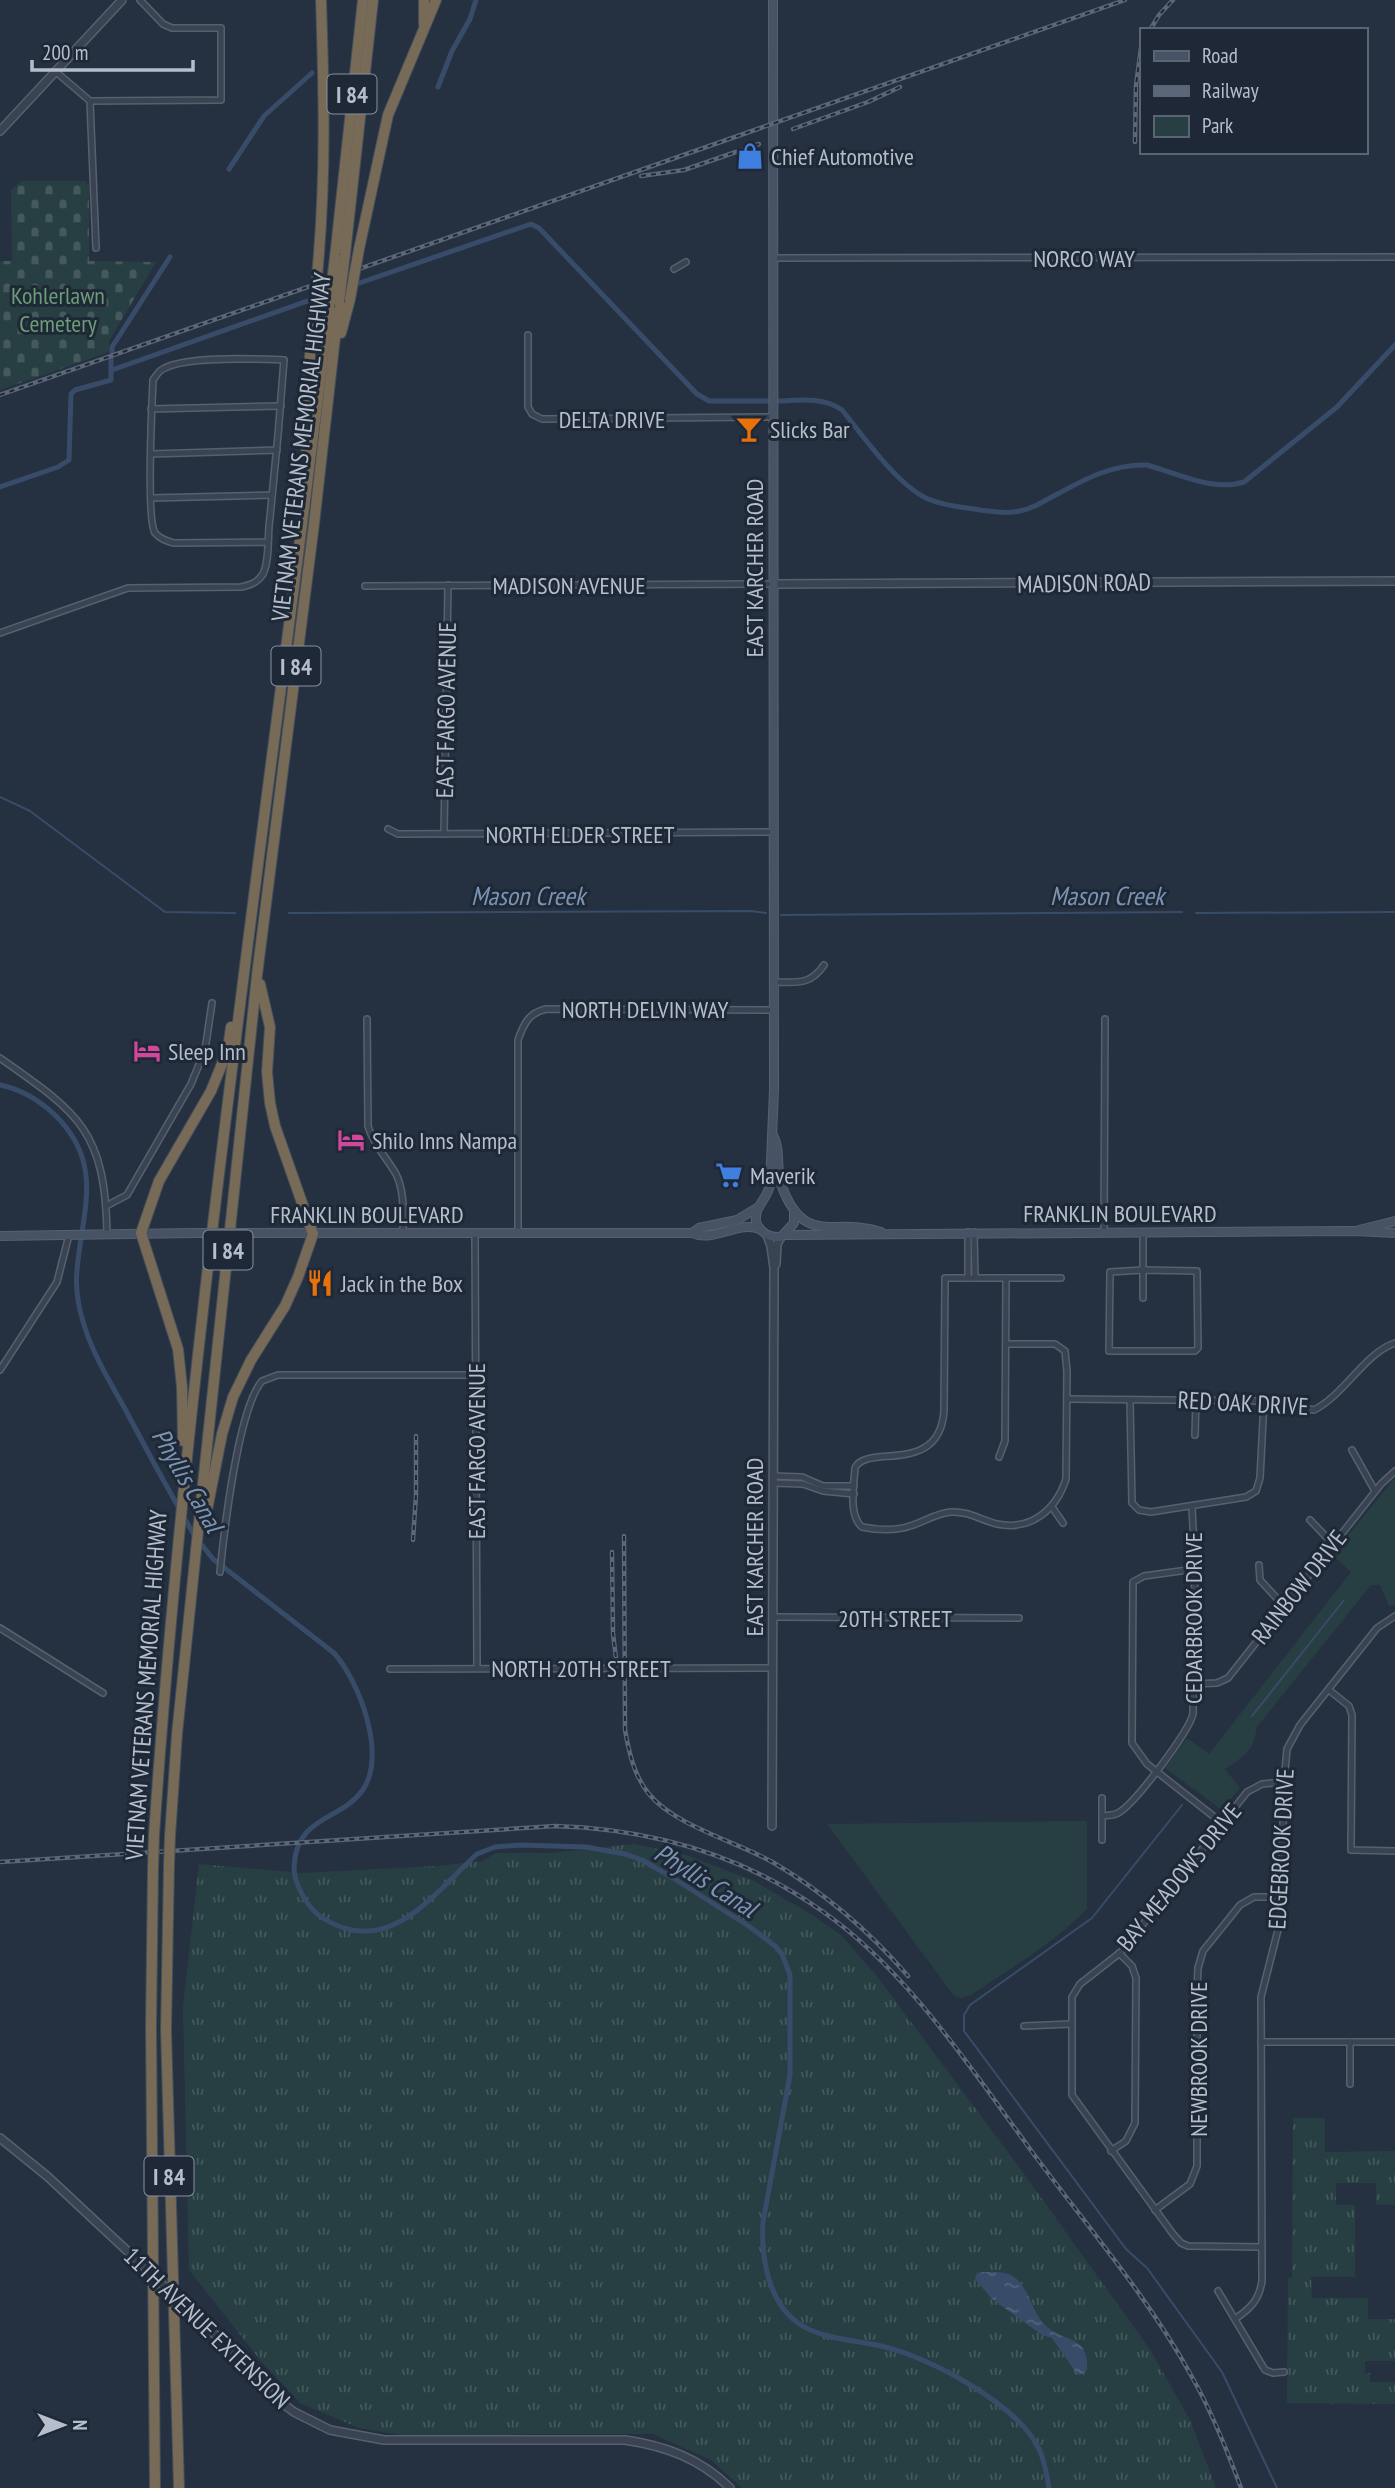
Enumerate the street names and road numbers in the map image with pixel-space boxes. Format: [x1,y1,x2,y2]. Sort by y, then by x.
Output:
road number: I 84 [328,74,376,114]
street label: NORCO WAY [1033,243,1135,274]
street label: VIETNAM VETERANS MEMORIAL HIGHWAY [264,271,338,624]
street label: DELTA DRIVE [559,404,665,435]
street label: EAST KARCHER ROAD [739,479,770,657]
street label: MADISON ROAD [1017,566,1151,600]
street label: MADISON AVENUE [492,570,646,601]
street label: EAST FARGO AVENUE [429,622,463,798]
road number: I 84 [272,646,320,686]
street label: NORTH ELDER STREET [486,819,675,850]
street label: NORTH DELVIN WAY [562,994,728,1025]
street label: FRANKLIN BOULEVARD [1023,1198,1217,1229]
street label: FRANKLIN BOULEVARD [270,1199,464,1230]
road number: I 84 [204,1231,252,1270]
street label: EAST FARGO AVENUE [461,1363,492,1539]
street label: RED OAK DRIVE [1177,1384,1309,1422]
street label: EAST KARCHER ROAD [739,1458,770,1636]
street label: VIETNAM VETERANS MEMORIAL HIGHWAY [118,1509,174,1862]
street label: RAINBOW DRIVE [1245,1524,1353,1650]
street label: CEDARBROOK DRIVE [1178,1532,1209,1704]
street label: 20TH STREET [838,1603,952,1634]
street label: NORTH 20TH STREET [491,1653,671,1684]
street label: EDGEBROOK DRIVE [1261,1768,1301,1930]
street label: BAY MEADOWS DRIVE [1110,1797,1248,1957]
street label: NEWBROOK DRIVE [1183,1981,1214,2137]
road number: I 84 [144,2156,194,2196]
street label: 11TH AVENUE EXTENSION [117,2241,297,2415]

